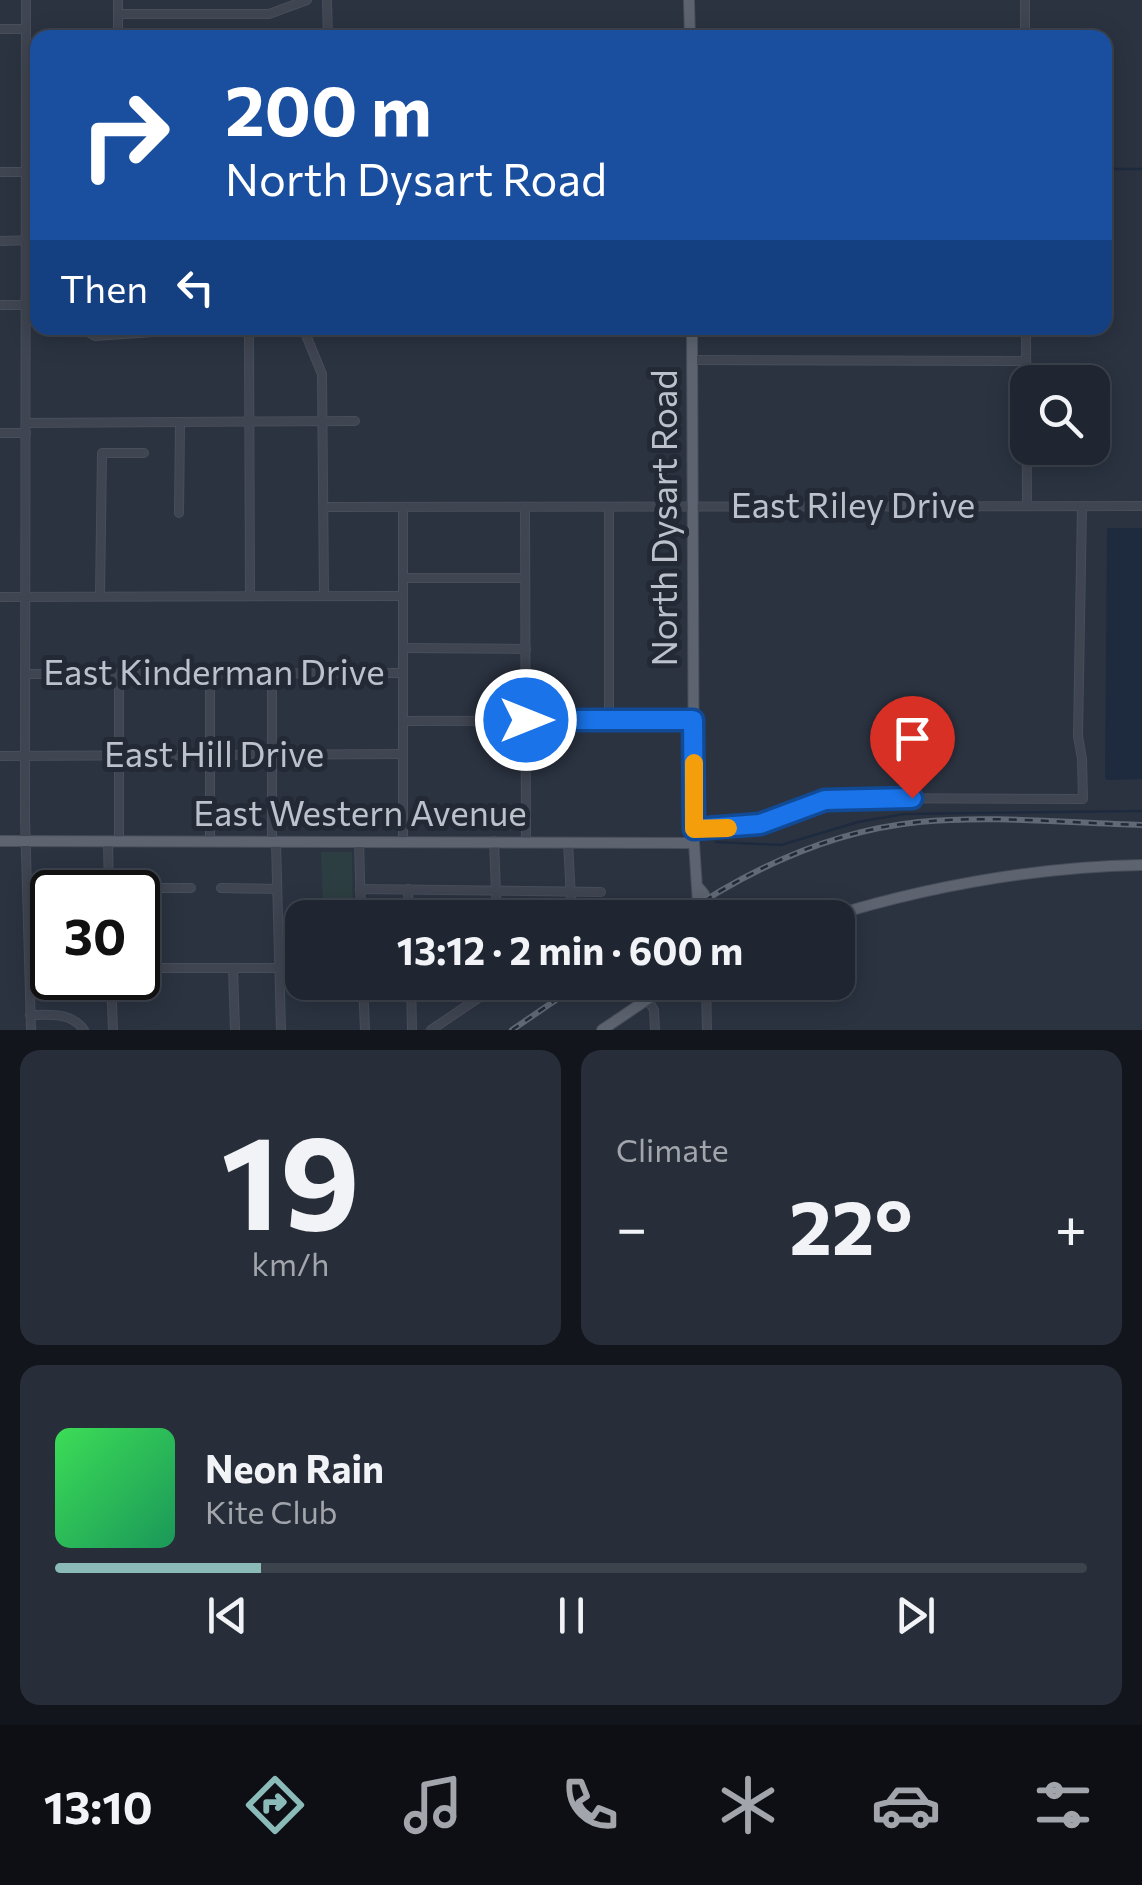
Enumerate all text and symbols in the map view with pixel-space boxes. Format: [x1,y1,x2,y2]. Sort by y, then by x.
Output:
text: 200 m [225,65,432,150]
icon: right [60,70,190,200]
text: North Dysart Road [225,150,607,205]
icon: left [168,260,223,315]
text: Then [60,264,148,311]
map controls [1010,365,1110,465]
button: search [1010,365,1110,465]
street label: North Dysart Road [641,369,684,667]
street label: East Riley Drive [731,482,975,525]
street label: East Kinderman Drive [43,649,385,692]
position arrow [474,668,578,772]
pin [870,696,955,799]
icon: arrive [885,711,940,766]
street label: East Hill Drive [104,731,324,774]
street label: East Western Avenue [193,790,527,833]
speed limit sign: 30 [30,870,160,1000]
text: 13:12 · 2 min · 600 m [397,926,743,973]
text: 19 [221,1098,360,1257]
text: Climate [616,1129,729,1169]
text: 22° [789,1179,913,1270]
text: − [616,1192,647,1259]
text: + [1055,1192,1087,1259]
text: km/h [252,1243,329,1283]
text: Neon Rain [205,1444,384,1491]
text: Kite Club [205,1491,337,1531]
icon: previous [200,1588,255,1643]
icon: pause [544,1588,599,1643]
icon: next [888,1588,943,1643]
icon: directions [240,1770,310,1840]
icon: music [398,1770,468,1840]
icon: phone [555,1770,625,1840]
icon: climate [713,1770,783,1840]
icon: car [871,1770,941,1840]
icon: filters [1028,1770,1098,1840]
text: 13:10 [44,1778,153,1833]

